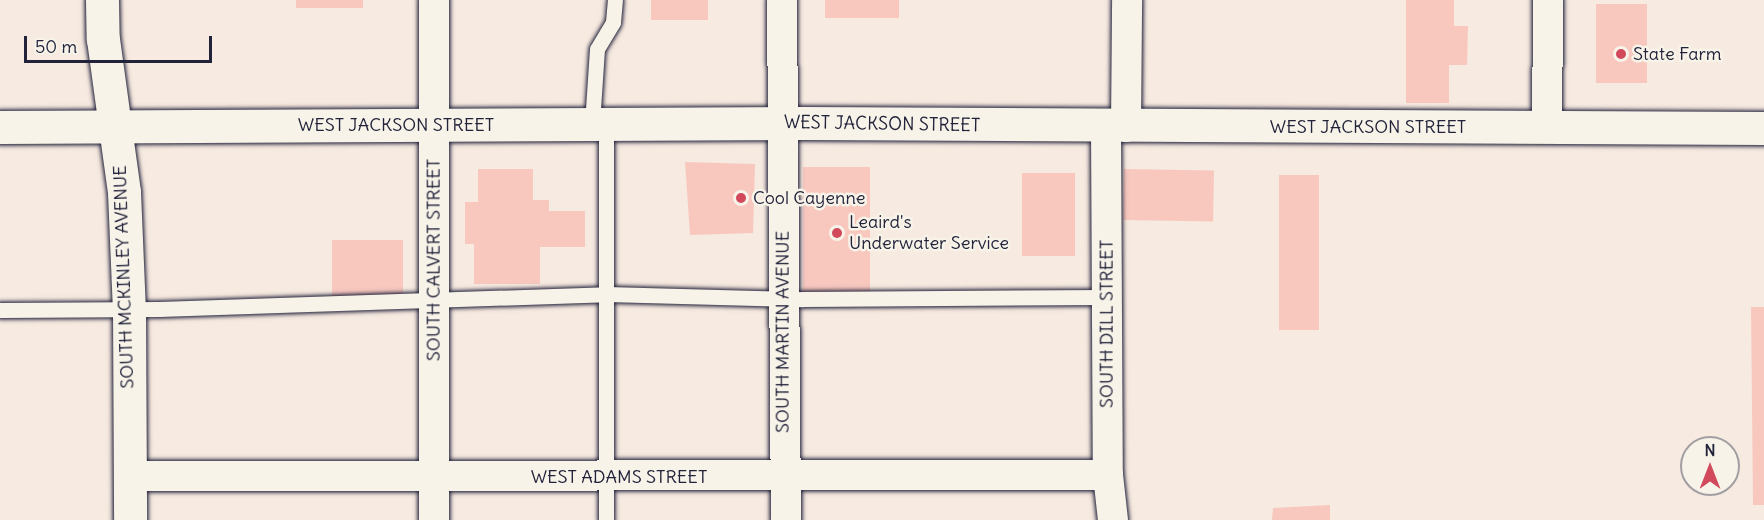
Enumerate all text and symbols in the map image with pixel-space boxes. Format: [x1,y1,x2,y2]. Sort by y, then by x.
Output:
scale bar [27,24,214,62]
text: 50 m [35,35,77,58]
place label: State Farm [1633,43,1722,65]
marker: State Farm [1614,47,1628,61]
street label: WEST JACKSON STREET [784,111,980,137]
street label: WEST JACKSON STREET [298,114,494,136]
street label: WEST JACKSON STREET [1270,116,1466,138]
street label: SOUTH CALVERT STREET [423,159,445,361]
street label: SOUTH MCKINLEY AVENUE [109,165,139,389]
place label: Cool Cayenne [753,187,866,209]
marker: Cool Cayenne [734,191,748,205]
place label: Leaird's Underwater Service [849,212,1009,254]
marker: Leaird's Underwater Service [830,226,844,240]
street label: SOUTH MARTIN AVENUE [772,231,794,433]
street label: SOUTH DILL STREET [1096,240,1118,408]
north arrow [1680,436,1740,496]
text: N [1704,440,1716,460]
street label: WEST ADAMS STREET [531,466,707,488]

